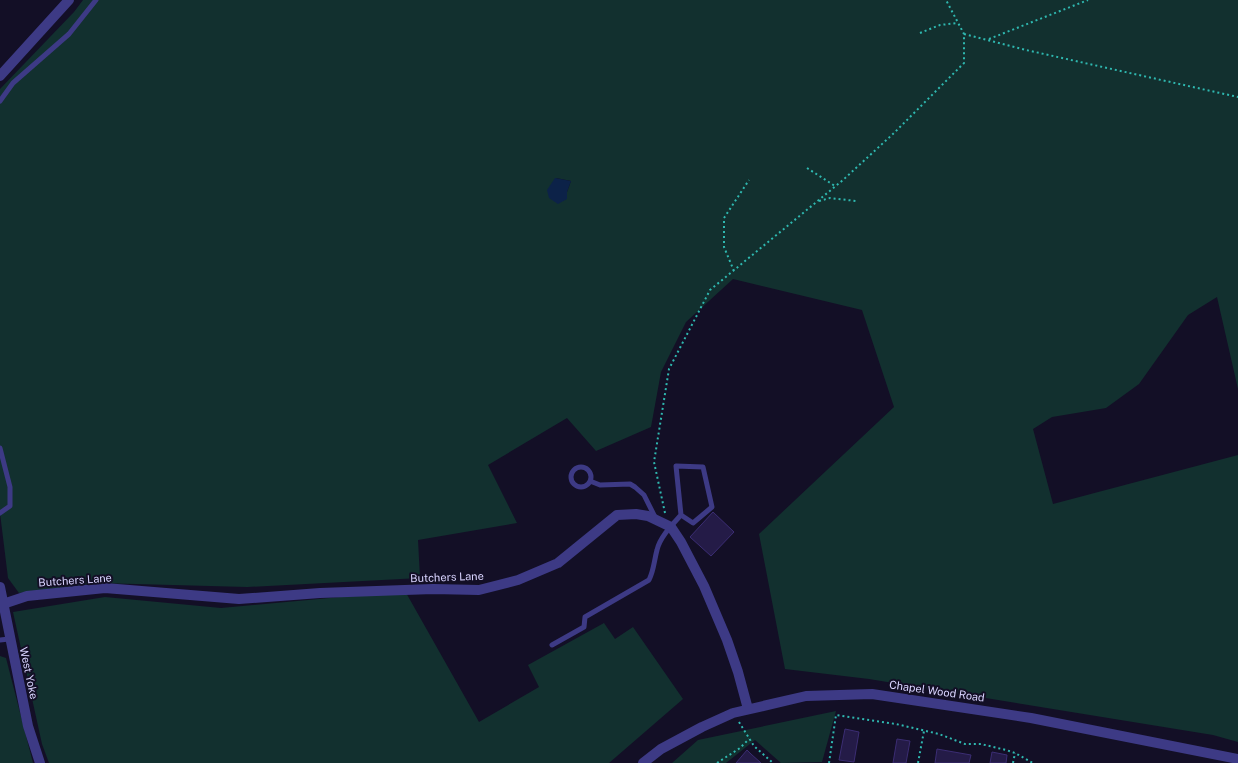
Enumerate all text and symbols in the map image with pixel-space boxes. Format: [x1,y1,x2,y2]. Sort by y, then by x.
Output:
street label: Butchers Lane [410,570,484,584]
street label: Butchers Lane [38,571,112,589]
street label: West Yoke [18,646,40,700]
street label: Chapel Wood Road [889,678,985,704]

